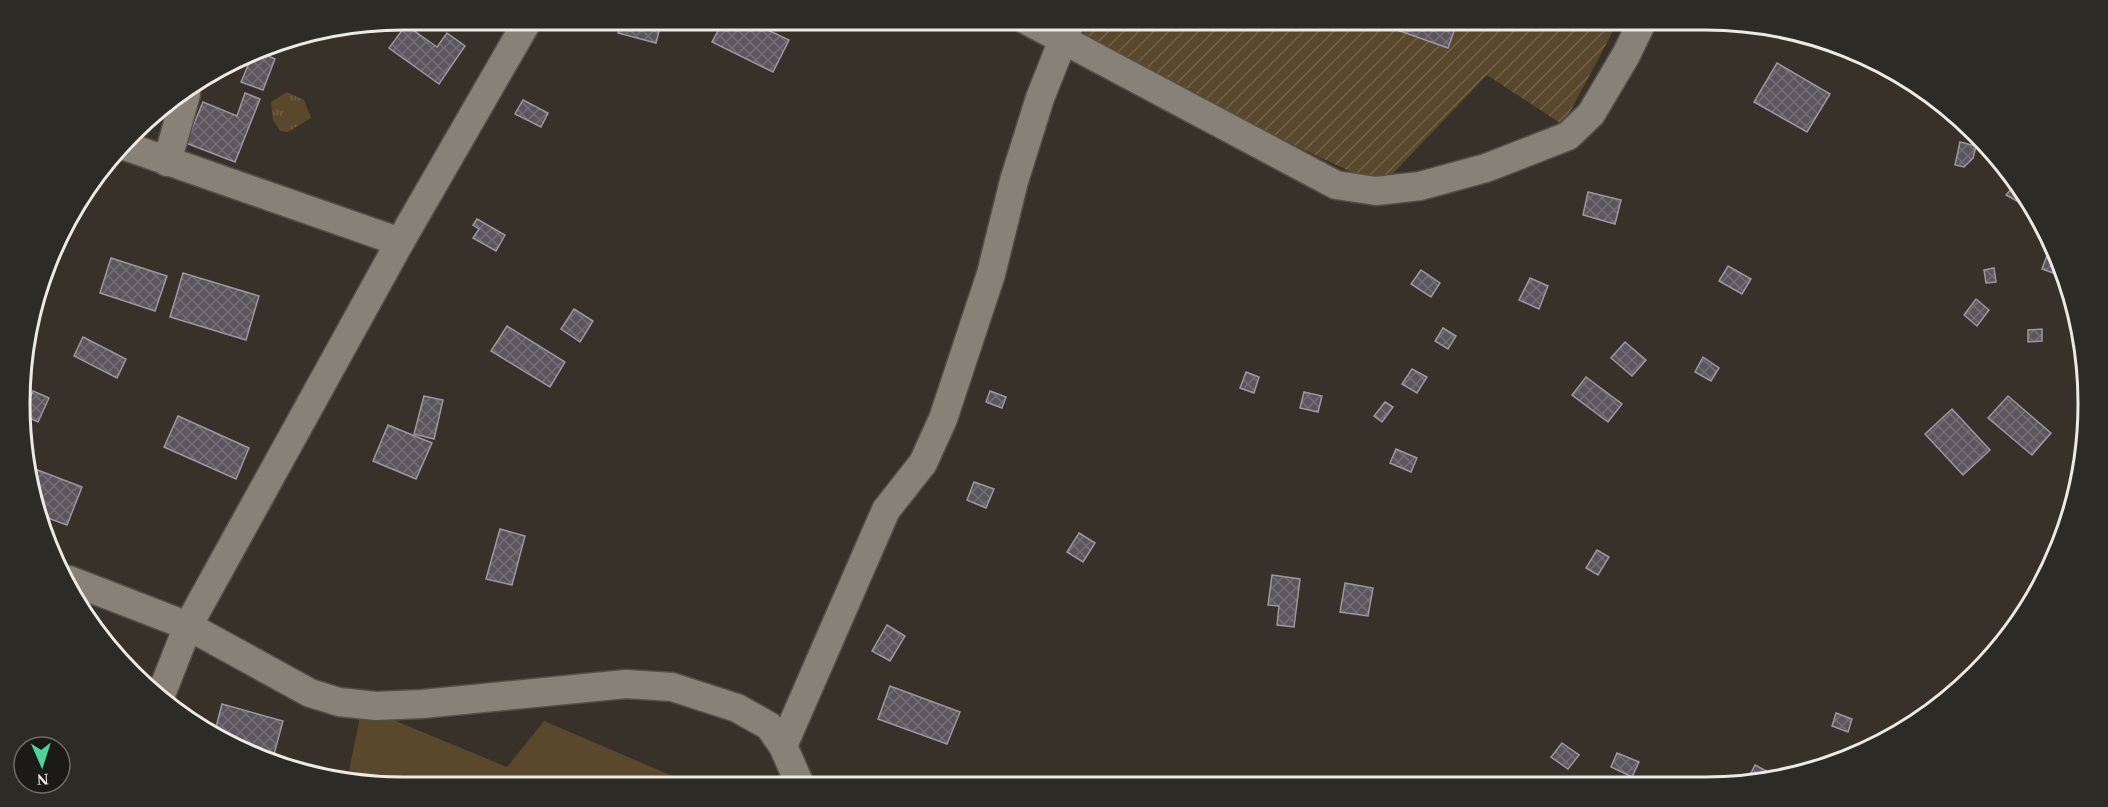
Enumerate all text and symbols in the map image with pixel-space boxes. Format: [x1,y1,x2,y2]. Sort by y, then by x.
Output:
north arrow [12,735,72,795]
text: N [36,771,49,788]

